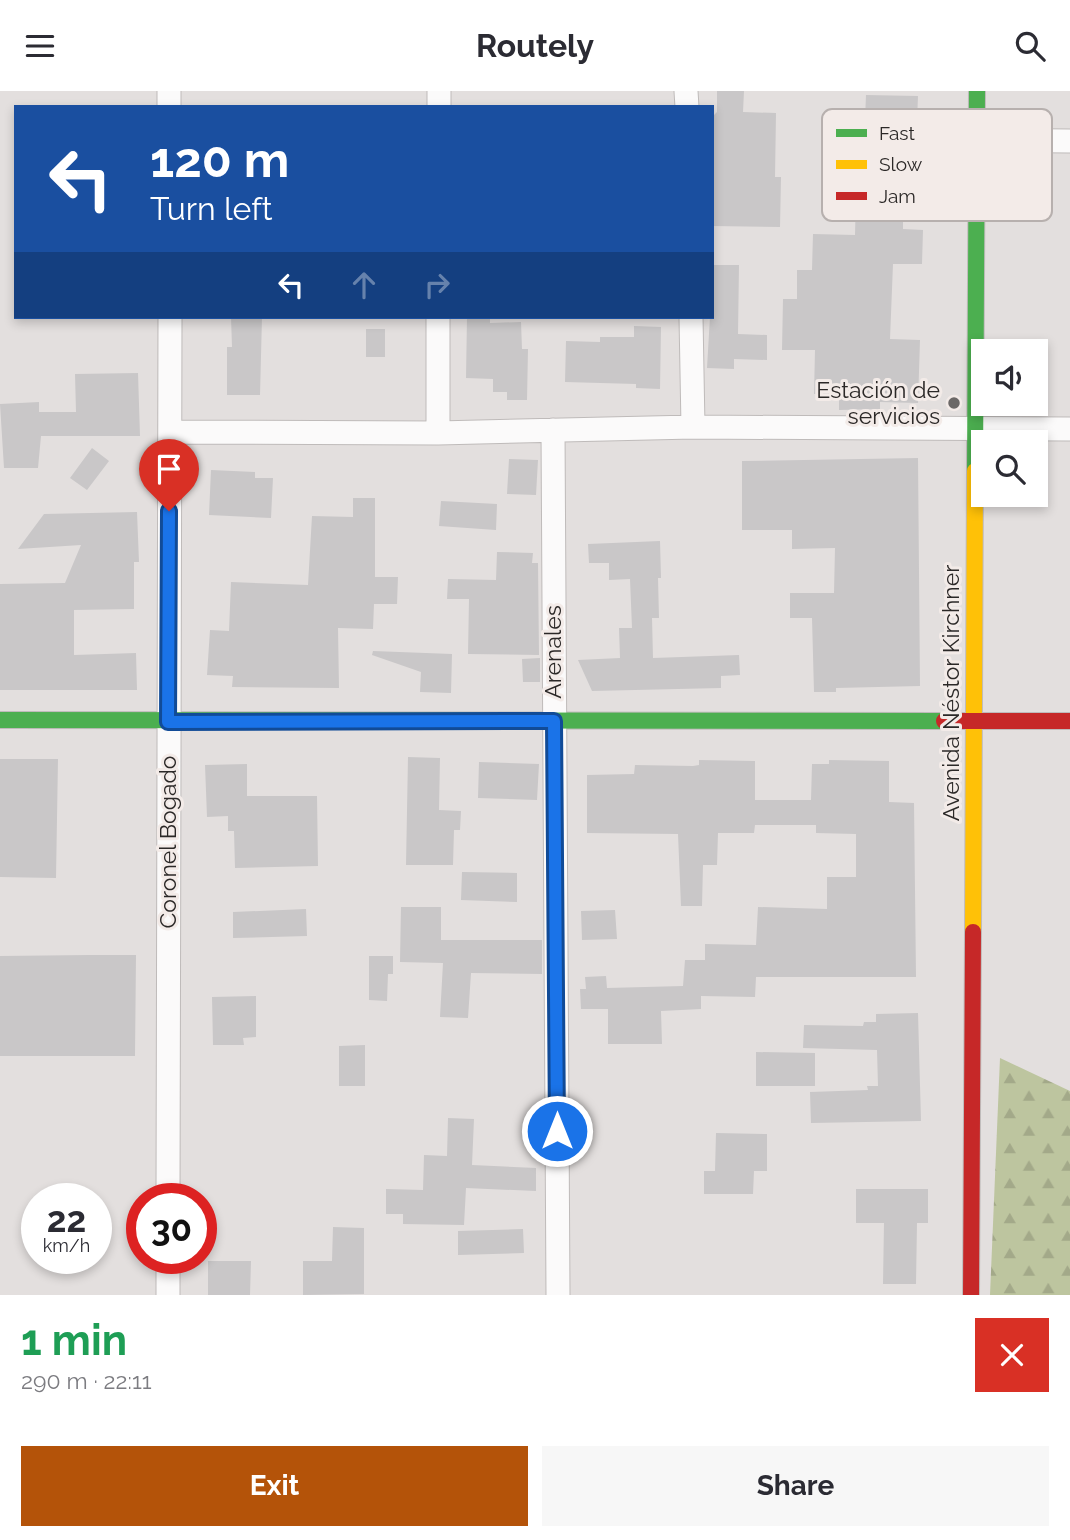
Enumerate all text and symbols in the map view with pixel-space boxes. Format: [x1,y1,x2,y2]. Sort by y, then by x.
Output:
icon: menu [21,27,59,65]
text: Routely [476,27,594,64]
icon: search [1011,27,1049,65]
legend [822,109,1052,221]
text: Fast [879,122,915,144]
text: 120 m [150,131,289,188]
icon: left [35,133,126,224]
text: Slow [879,153,923,175]
text: Jam [879,185,916,207]
text: Turn left [150,190,272,227]
icon: left [272,266,310,304]
icon: ahead [345,266,383,304]
icon: right [418,266,456,304]
map controls [971,339,1048,507]
button: sound [971,339,1048,416]
place label: Estación de servicios [816,376,940,429]
marker: Estación de servicios [946,395,962,411]
button: search [971,430,1048,507]
pin [139,439,199,511]
icon: arrive [150,450,188,488]
street label: Avenida Néstor Kirchner [937,565,964,821]
street label: Arenales [539,605,566,699]
street label: Coronel Bogado [154,756,181,928]
position arrow [520,1094,594,1168]
speed limit sign: 30 [126,1183,217,1274]
text: 22 [47,1199,86,1240]
text: km/h [43,1235,90,1256]
text: 1 min [21,1316,127,1365]
button: close [975,1318,1049,1392]
text: 290 m · 22:11 [21,1367,152,1394]
button: Exit [21,1446,528,1526]
button: Share [542,1446,1049,1526]

